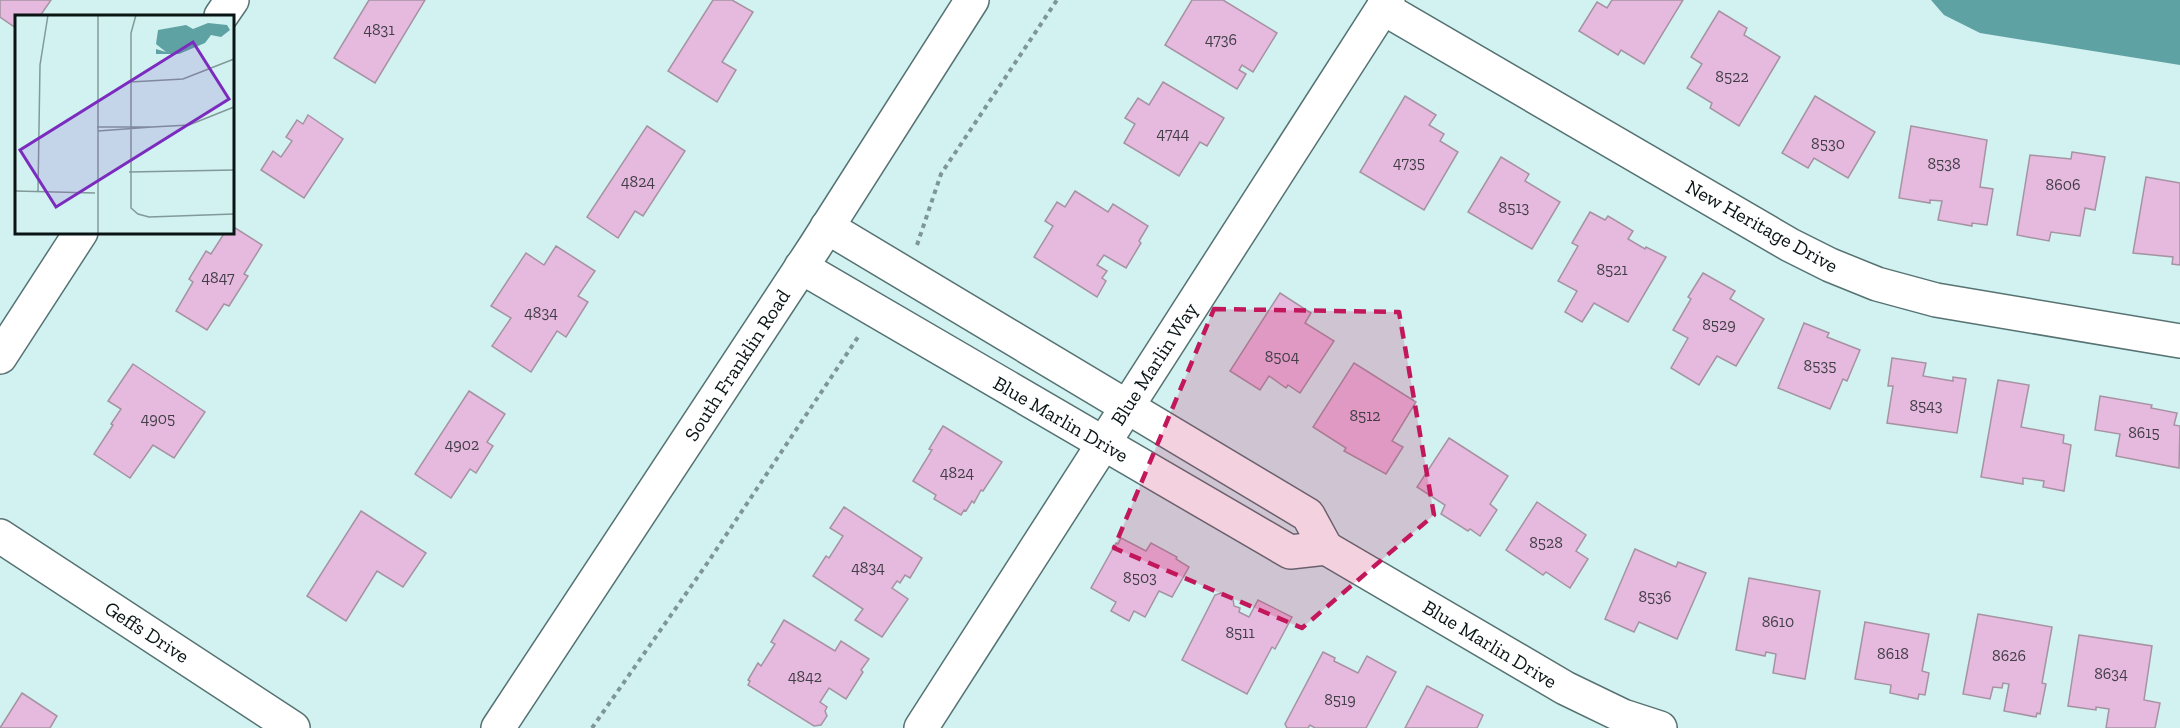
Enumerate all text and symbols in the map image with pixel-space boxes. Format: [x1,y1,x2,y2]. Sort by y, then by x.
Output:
inset map [15,15,234,234]
house number: 4831 [363,20,395,39]
house number: 4736 [1205,30,1237,49]
house number: 8522 [1715,67,1749,86]
house number: 4744 [1157,124,1190,143]
house number: 8530 [1811,134,1845,153]
house number: 4735 [1393,153,1425,172]
house number: 8538 [1927,154,1961,173]
house number: 4824 [621,172,655,191]
street label: New Heritage Drive [1682,174,1842,278]
house number: 8606 [2046,175,2080,194]
house number: 8513 [1499,198,1530,217]
house number: 8521 [1596,260,1628,279]
house number: 4847 [201,268,235,287]
street label: South Franklin Road [679,285,795,445]
street label: Blue Marlin Way [1105,298,1203,430]
house number: 4834 [524,303,558,322]
house number: 8529 [1702,315,1736,334]
house number: 8504 [1265,347,1300,366]
house number: 8535 [1804,356,1836,375]
street label: Blue Marlin Drive [989,371,1133,467]
house number: 8543 [1909,396,1943,415]
house number: 8512 [1349,406,1381,425]
house number: 4905 [141,409,175,428]
house number: 8615 [2128,423,2160,442]
house number: 4902 [445,435,479,454]
house number: 4824 [940,463,974,482]
house number: 8528 [1529,533,1563,552]
house number: 4834 [851,558,885,577]
house number: 8503 [1123,568,1157,587]
house number: 8536 [1638,587,1672,606]
street label: Blue Marlin Drive [1419,595,1561,693]
street label: Geffs Drive [100,596,194,668]
house number: 8610 [1762,612,1794,631]
house number: 8511 [1225,623,1255,642]
house number: 8618 [1877,644,1909,663]
house number: 8626 [1992,646,2026,665]
house number: 8634 [2094,664,2128,683]
house number: 4842 [788,667,822,686]
house number: 8519 [1324,690,1356,709]

